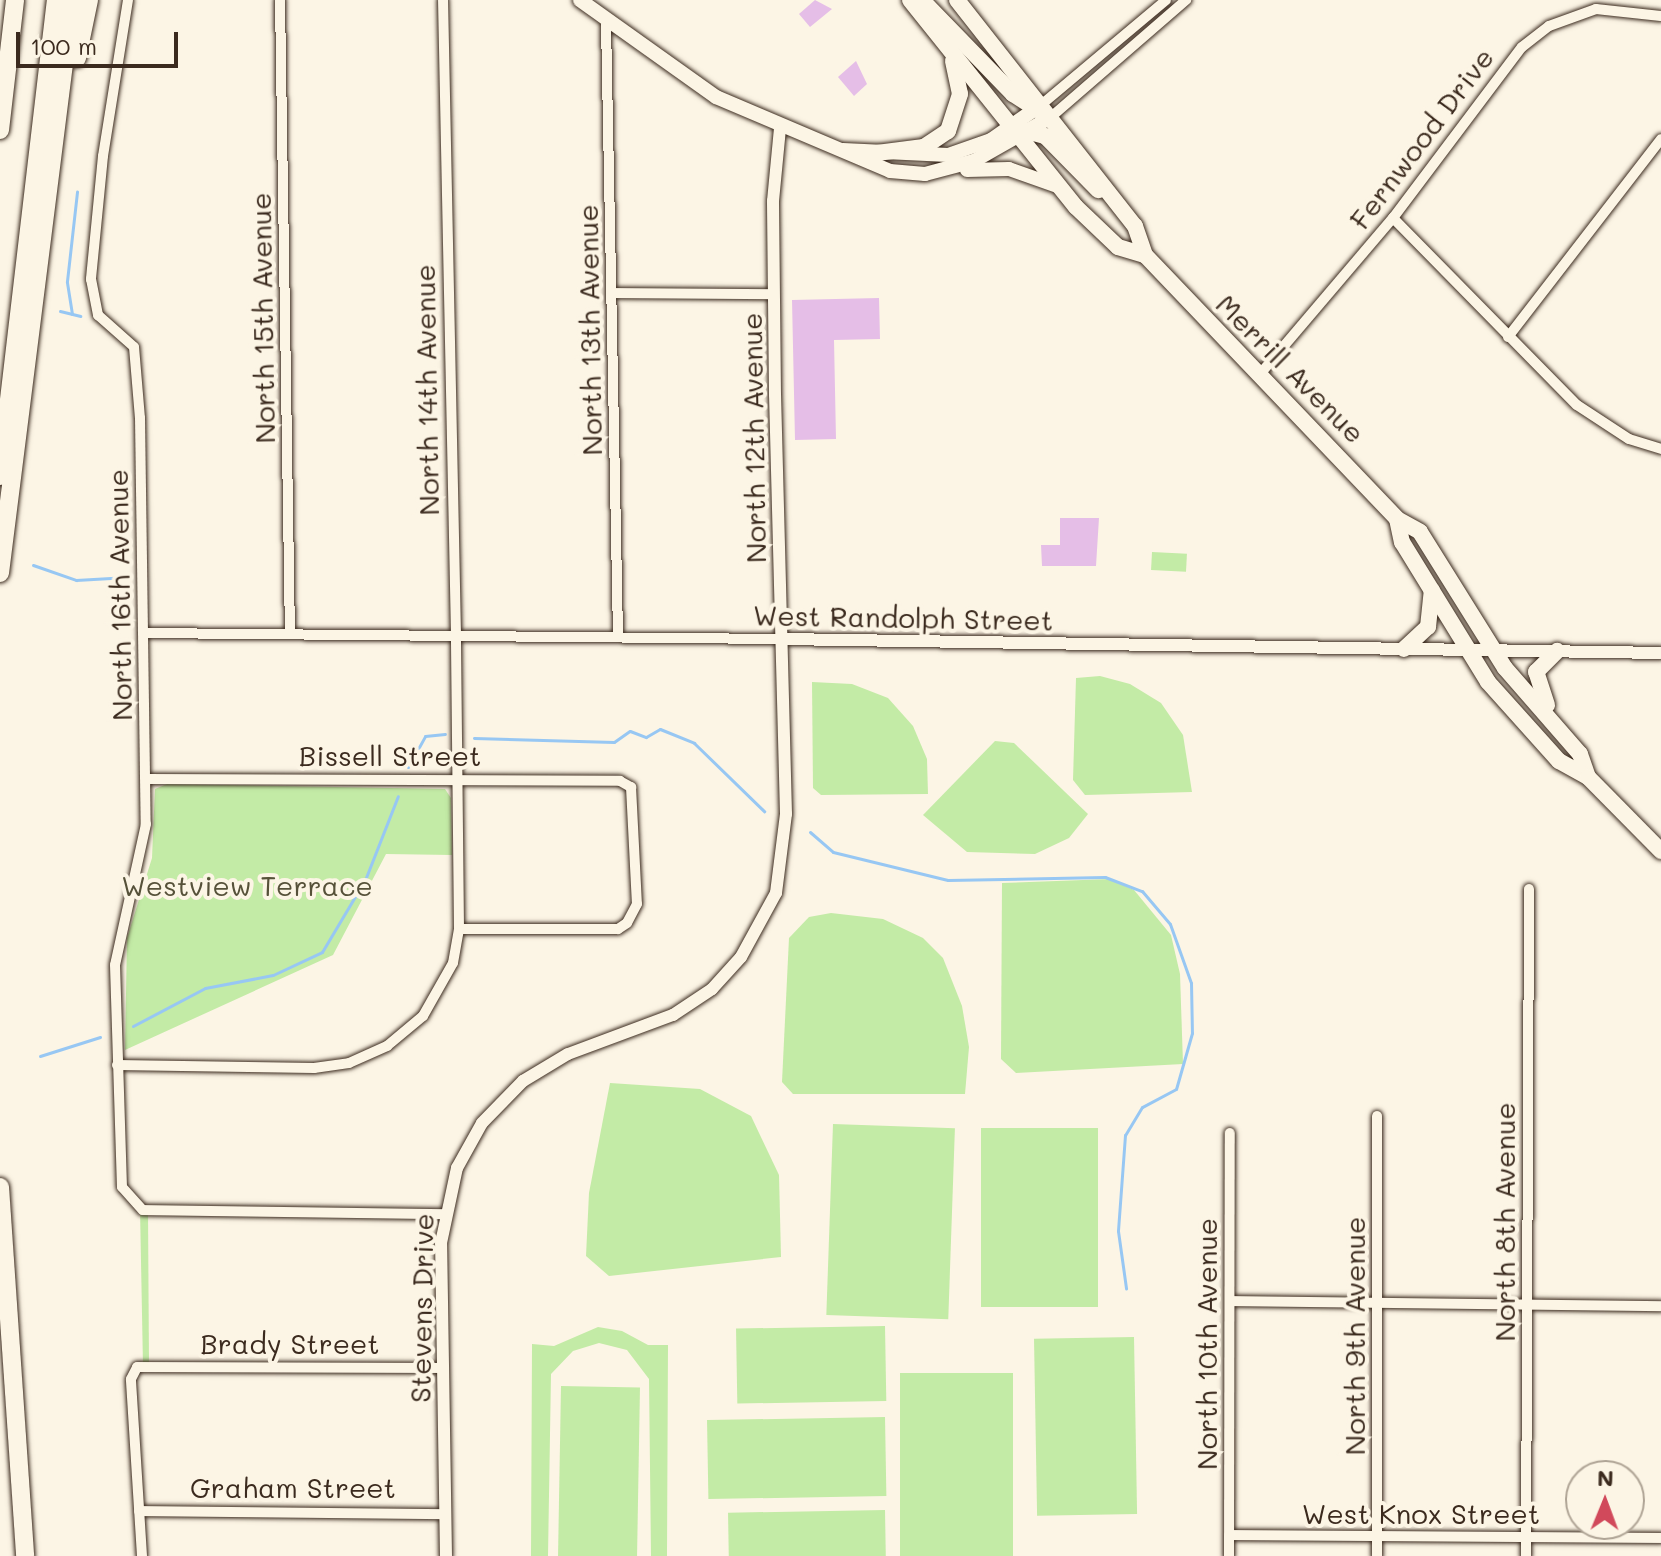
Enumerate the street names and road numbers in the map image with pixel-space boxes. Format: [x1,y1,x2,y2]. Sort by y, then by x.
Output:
street label: Fernwood Drive [1342,41,1500,235]
street label: North 15th Avenue [243,192,281,444]
street label: North 13th Avenue [570,204,608,456]
street label: North 14th Avenue [407,264,445,516]
street label: Merrill Avenue [1210,287,1372,449]
street label: North 12th Avenue [734,312,772,564]
street label: North 16th Avenue [100,469,138,721]
street label: West Randolph Street [753,598,1053,636]
street label: Bissell Street [299,738,481,772]
street label: North 8th Avenue [1487,1102,1521,1342]
street label: Stevens Drive [403,1213,439,1403]
street label: North 9th Avenue [1337,1217,1371,1455]
street label: North 10th Avenue [1189,1218,1223,1470]
street label: Brady Street [200,1326,380,1360]
street label: Graham Street [190,1470,396,1504]
street label: West Knox Street [1302,1496,1540,1530]

